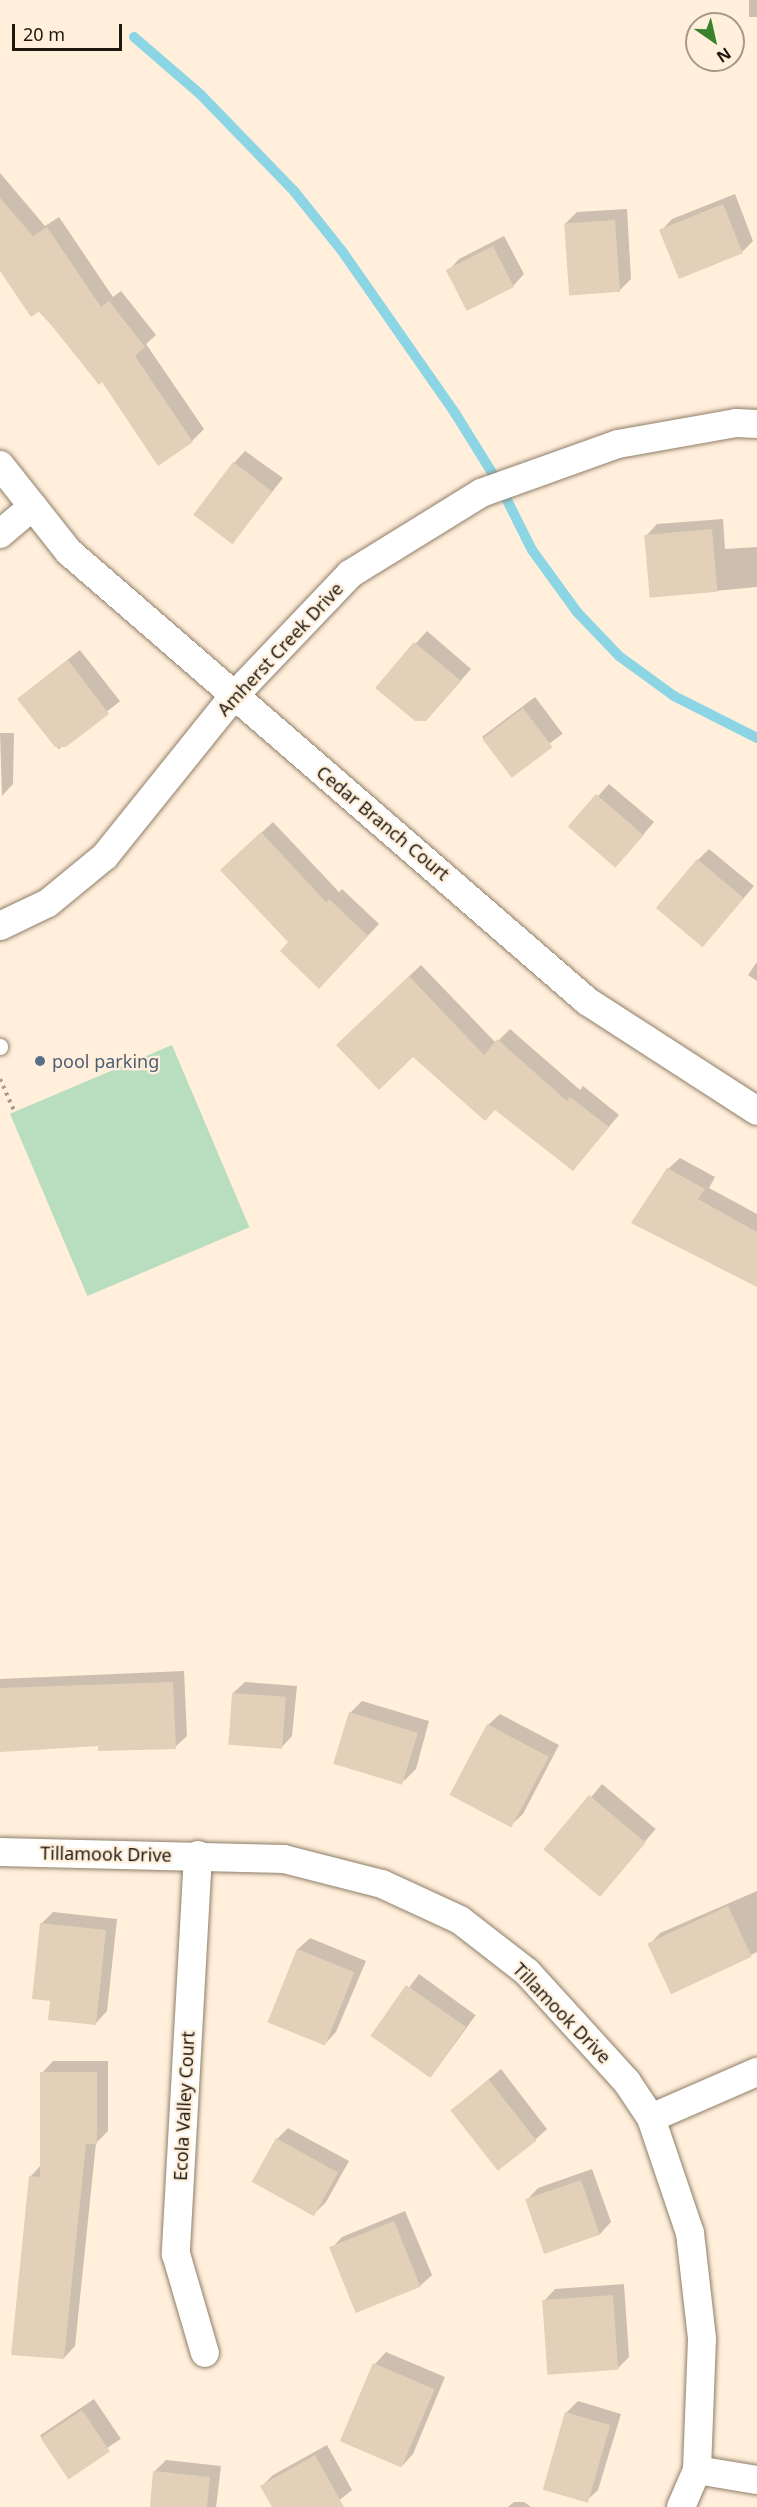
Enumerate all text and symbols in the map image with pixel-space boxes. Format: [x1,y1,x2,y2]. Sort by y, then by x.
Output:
scale bar [15,12,124,50]
north arrow [685,12,745,72]
text: 20 m [23,22,65,46]
text: N [712,43,735,68]
street label: Amherst Creek Drive [213,578,347,720]
street label: Cedar Branch Court [312,761,454,885]
place label: pool parking [52,1050,159,1072]
marker: pool parking [33,1054,47,1068]
street label: Tillamook Drive [40,1842,172,1866]
street label: Tillamook Drive [509,1958,615,2068]
street label: Ecola Valley Court [169,2031,199,2181]

